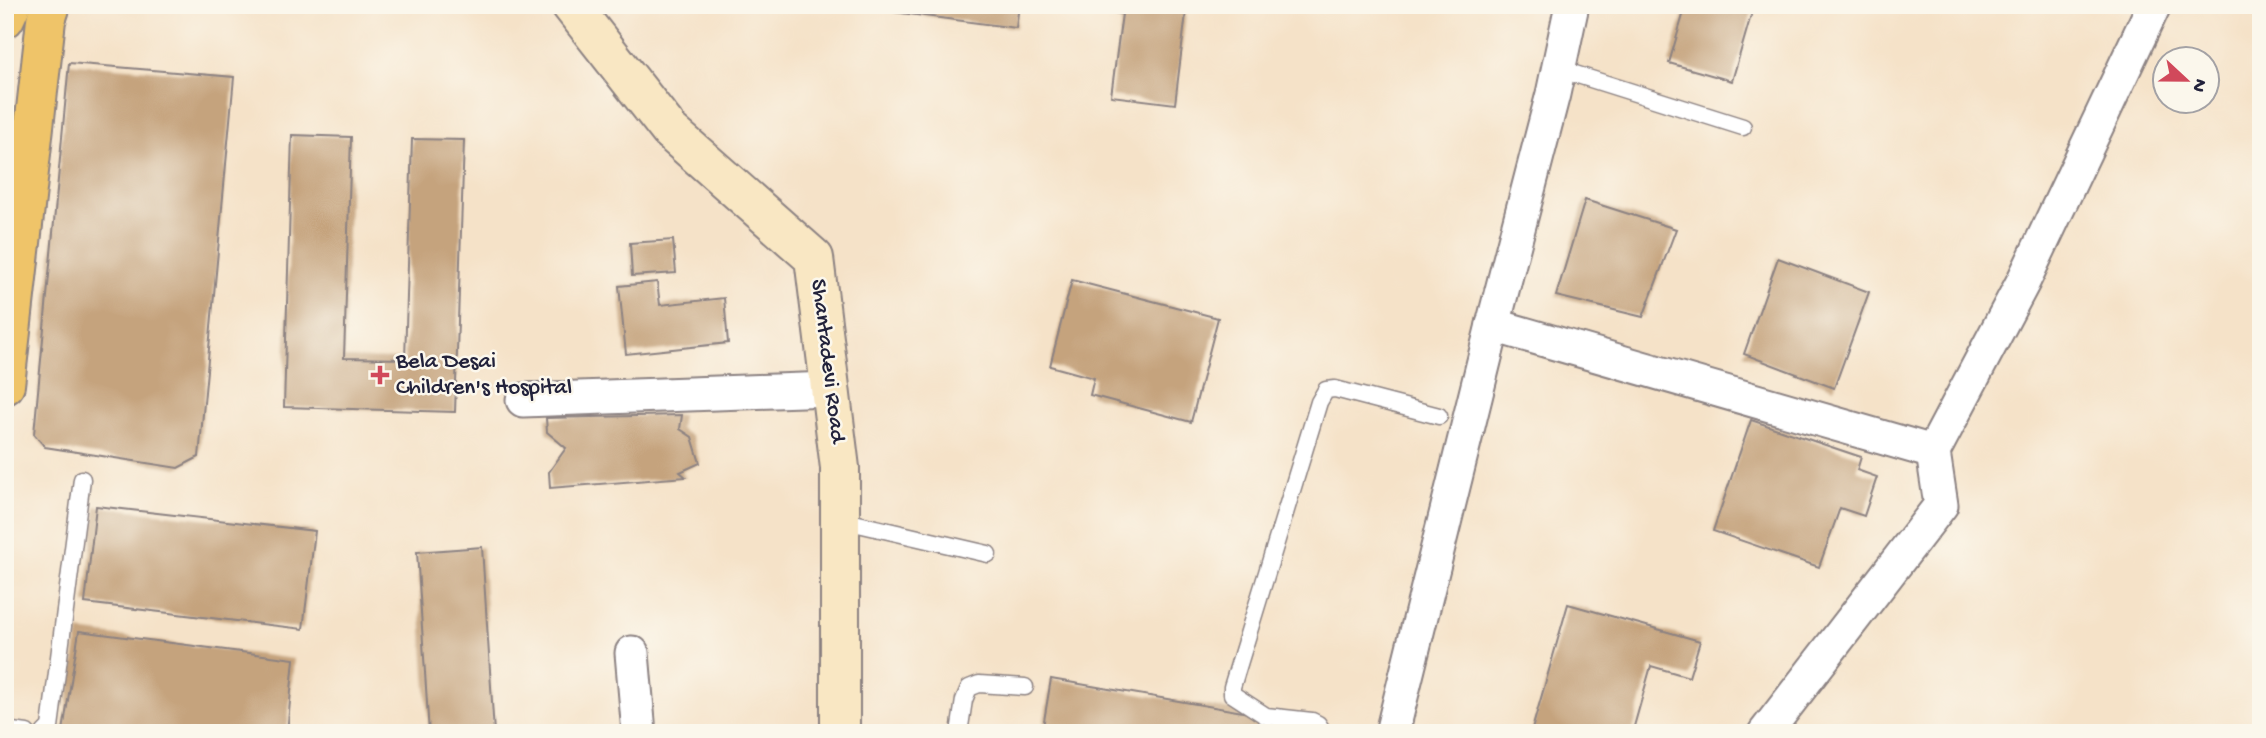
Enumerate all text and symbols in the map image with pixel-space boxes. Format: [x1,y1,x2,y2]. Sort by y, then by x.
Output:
north arrow [2150,46,2220,116]
text: N [2186,75,2212,95]
street label: Shantadevi Road [804,277,851,446]
place label: Bela Desai Children's Hospital [395,349,572,402]
marker: Bela Desai Children's Hospital [370,365,390,385]

